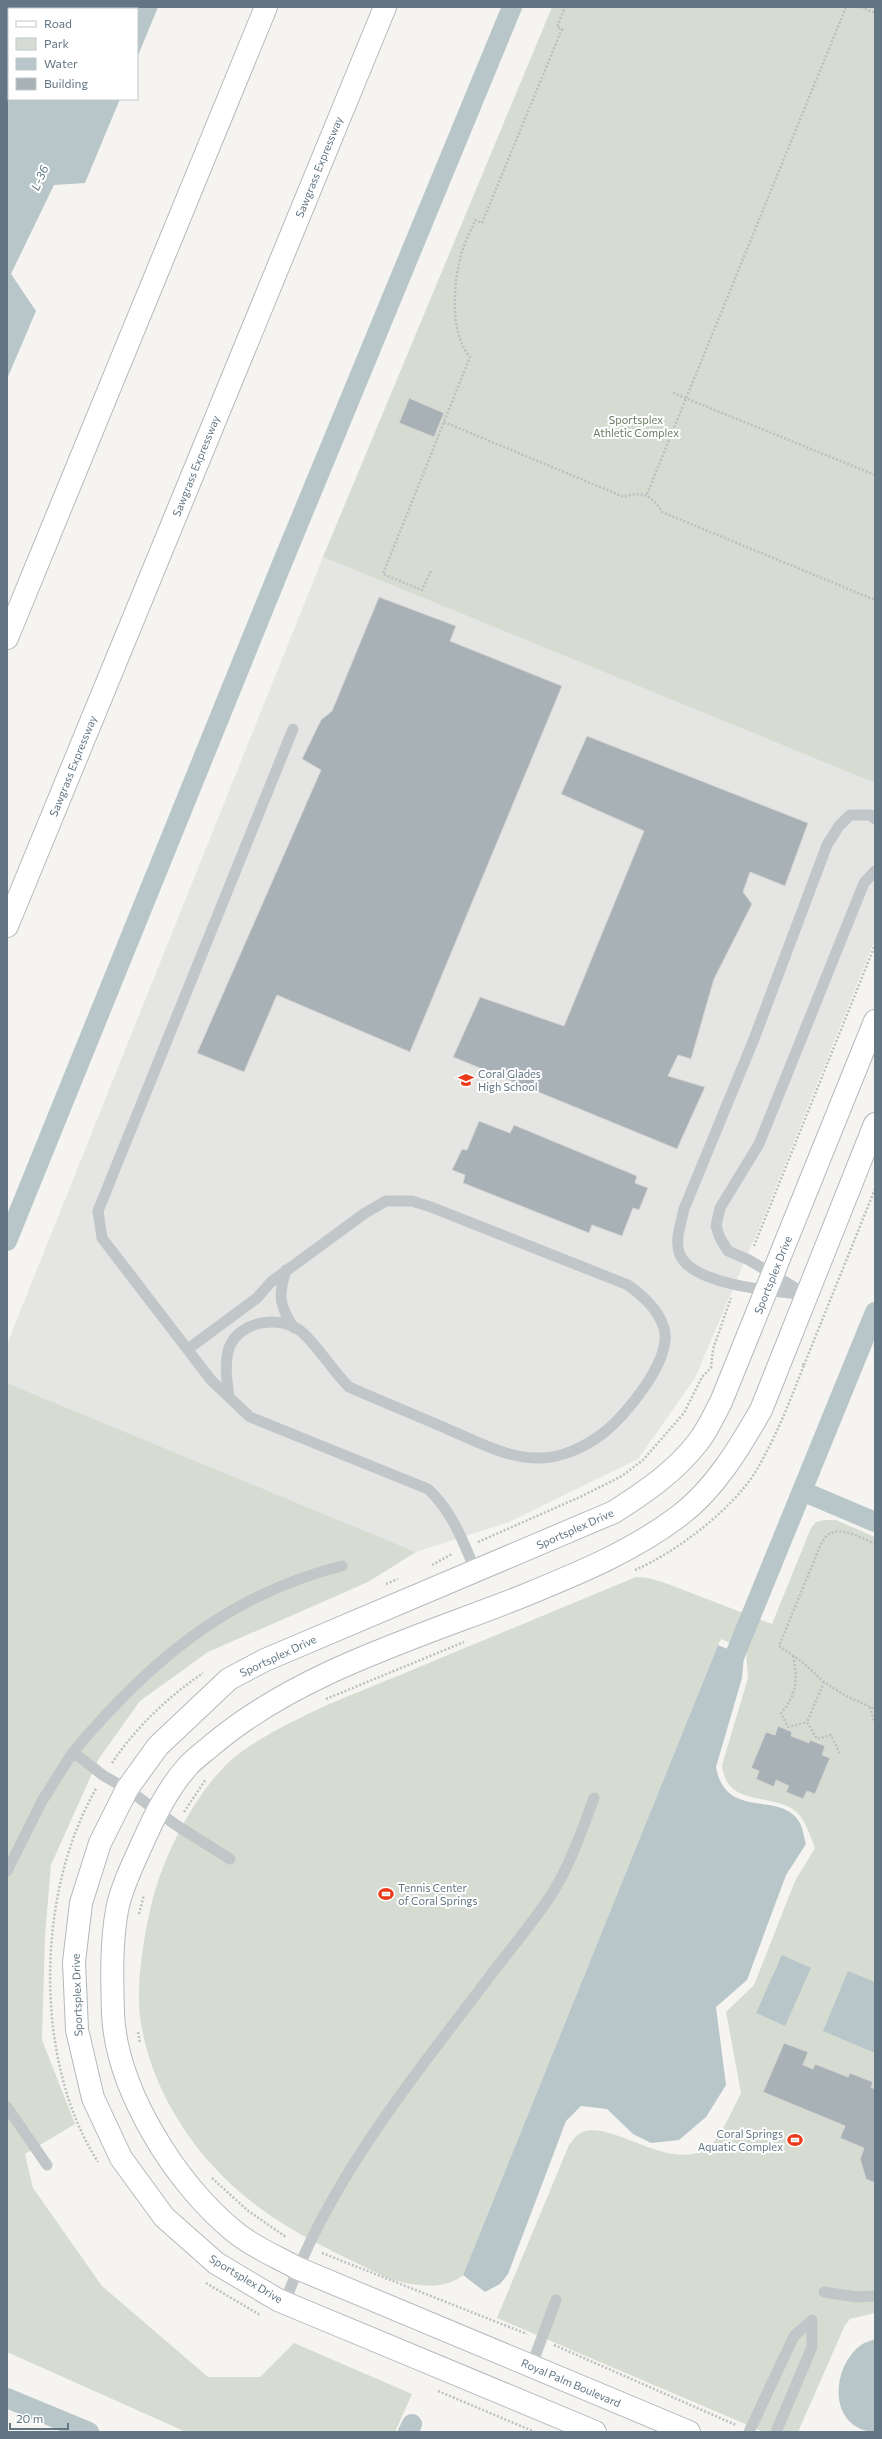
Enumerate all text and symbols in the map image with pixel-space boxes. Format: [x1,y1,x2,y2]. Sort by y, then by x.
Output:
legend [8,8,138,100]
text: Road [44,16,72,30]
text: Park [44,36,70,50]
text: Water [44,56,78,70]
text: Building [44,76,88,90]
street label: Sawgrass Expressway [292,114,345,219]
water label: L-36 [28,162,51,192]
street label: Sawgrass Expressway [169,413,222,518]
park label: Sportsplex Athletic Complex [593,413,679,439]
street label: Sawgrass Expressway [46,713,99,818]
place label: Coral Glades High School [478,1067,541,1093]
school or university icon: Coral Glades High School [457,1071,475,1089]
street label: Sportsplex Drive [751,1234,794,1316]
street label: Sportsplex Drive [534,1506,616,1551]
street label: Sportsplex Drive [237,1632,318,1679]
place label: Tennis Center of Coral Springs [398,1881,477,1907]
sports icon: Tennis Center of Coral Springs [377,1885,395,1903]
street label: Sportsplex Drive [69,1953,84,2037]
place label: Coral Springs Aquatic Complex [698,2127,783,2153]
sports icon: Coral Springs Aquatic Complex [786,2131,804,2149]
street label: Sportsplex Drive [207,2252,285,2306]
street label: Royal Palm Boulevard [519,2356,623,2409]
scale bar [10,2405,68,2431]
text: 20 m [16,2411,43,2425]

